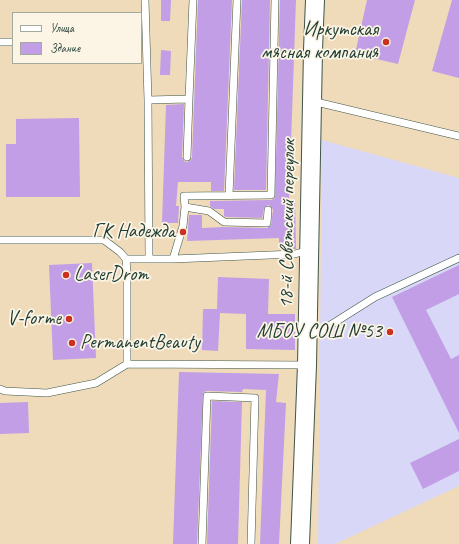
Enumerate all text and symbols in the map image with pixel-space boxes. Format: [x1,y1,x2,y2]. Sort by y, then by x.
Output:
legend [12,12,142,64]
place label: Иркутская мясная компания [261,18,378,65]
text: Улица [50,20,74,36]
marker: Иркутская мясная компания [381,37,391,47]
text: Здание [50,40,80,56]
street label: 18-й Советский переулок [275,139,301,309]
place label: ГК Надежда [93,220,175,244]
marker: ГК Надежда [178,227,188,237]
place label: LaseгDrom [74,263,148,287]
marker: LaseгDrom [61,270,71,280]
place label: V-forme [7,307,61,331]
marker: V-forme [64,314,74,324]
place label: МБОУ СОШ №53 [257,320,382,344]
marker: МБОУ СОШ №53 [385,327,395,337]
place label: PermanentBeauty [80,331,200,355]
marker: PermanentBeauty [67,338,77,348]

